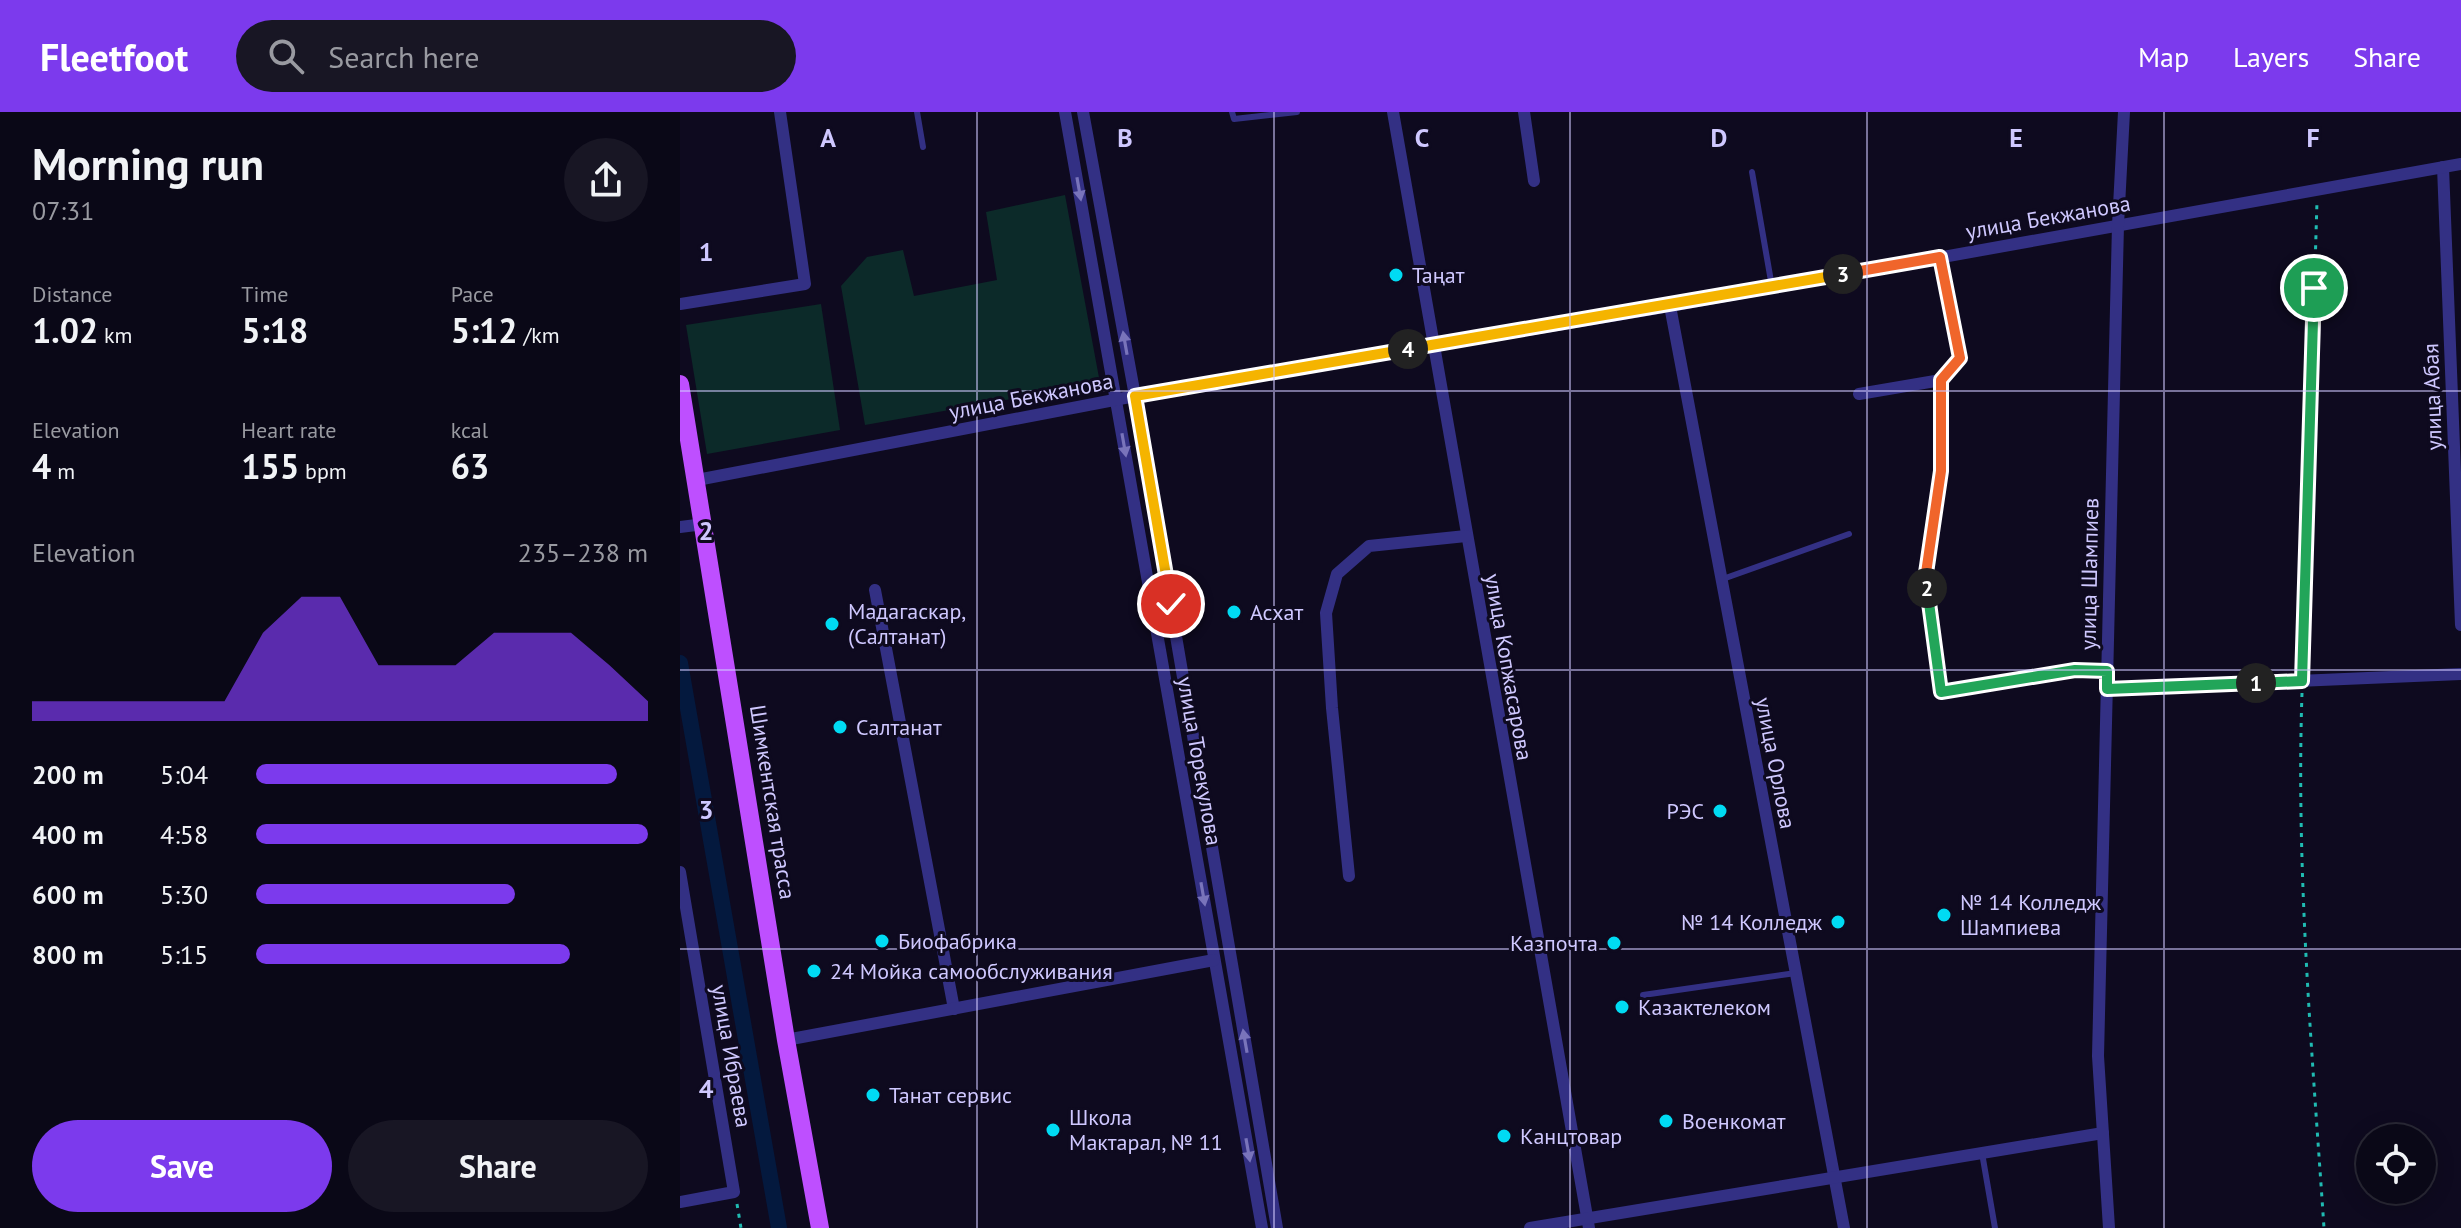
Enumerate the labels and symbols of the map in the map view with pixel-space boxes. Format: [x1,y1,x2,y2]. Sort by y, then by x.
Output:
text: A [820,121,836,154]
text: B [1117,121,1133,154]
text: C [1415,121,1429,154]
text: D [1711,121,1727,154]
text: E [2009,121,2023,154]
text: F [2306,121,2320,154]
one-way arrow [1073,177,1085,202]
street label: улица Бекжанова [1964,189,2132,245]
text: 1 [699,235,713,268]
pin: 3 [1823,254,1863,294]
pin [2280,254,2348,322]
place label: Таңат [1412,261,1465,289]
marker: Таңат [1387,266,1405,284]
pin: 4 [1388,329,1428,369]
one-way arrow [1119,330,1131,355]
street label: улица Абая [2416,343,2448,451]
street label: улица Бекжанова [947,366,1115,426]
one-way arrow [1118,433,1131,458]
street label: улица Шампиев [2074,498,2104,650]
text: 2 [699,514,713,547]
pin: 2 [1907,568,1947,608]
pin [1137,570,1205,638]
street label: улица Копжасарова [1479,571,1539,763]
place label: Мадагаскар, (Салтанат) [848,597,966,650]
place label: Асхат [1250,598,1303,626]
marker: Асхат [1225,603,1243,621]
marker: Мадагаскар, (Салтанат) [823,615,841,633]
pin: 1 [2236,663,2276,703]
street label: улица Торекулова [1171,675,1229,847]
street label: улица Орлова [1750,695,1802,831]
street label: Шимкентская трасса [744,703,802,901]
place label: Салтанат [856,713,942,741]
marker: Салтанат [831,718,849,736]
text: 3 [699,793,713,826]
place label: РЭС [1666,797,1704,825]
marker: РЭС [1711,802,1729,820]
one-way arrow [1197,882,1209,907]
place label: № 14 Колледж Шампиева [1960,888,2102,941]
marker: № 14 Колледж Шампиева [1935,906,1953,924]
place label: № 14 Колледж [1681,908,1823,936]
marker: № 14 Колледж [1829,913,1847,931]
place label: Биофабрика [898,927,1017,955]
place label: Казпочта [1510,929,1598,957]
marker: Биофабрика [873,932,891,950]
marker: Казпочта [1605,934,1623,952]
place label: 24 Мойка самообслуживания [830,957,1113,985]
marker: 24 Мойка самообслуживания [805,962,823,980]
street label: улица Ибраева [706,982,758,1130]
place label: Казактелеком [1638,993,1771,1021]
marker: Казактелеком [1613,998,1631,1016]
one-way arrow [1239,1028,1251,1053]
text: 4 [699,1072,714,1105]
place label: Танат сервис [889,1081,1012,1109]
marker: Танат сервис [864,1086,882,1104]
place label: Школа Мактарал, № 11 [1069,1103,1223,1156]
place label: Военкомат [1682,1107,1786,1135]
marker: Военкомат [1657,1112,1675,1130]
marker: Школа Мактарал, № 11 [1044,1121,1062,1139]
place label: Канцтовар [1520,1122,1622,1150]
marker: Канцтовар [1495,1127,1513,1145]
one-way arrow [1242,1138,1255,1163]

